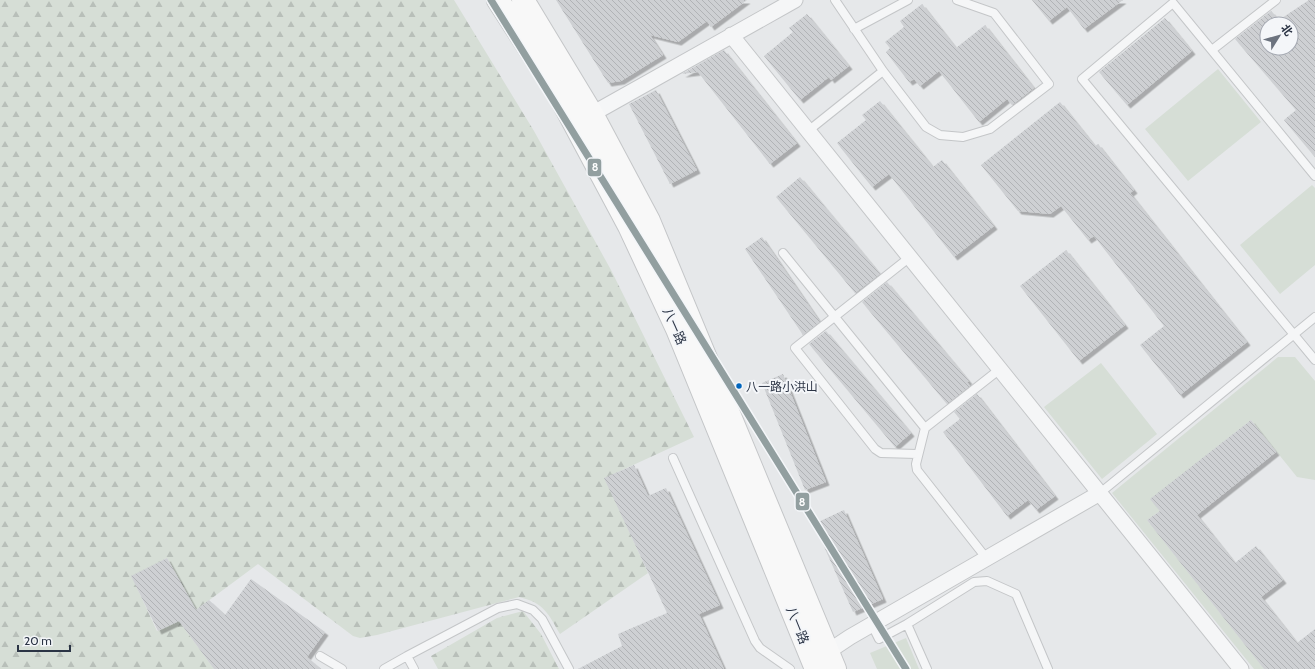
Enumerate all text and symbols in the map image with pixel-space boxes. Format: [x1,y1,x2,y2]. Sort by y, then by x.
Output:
north arrow [1259,16,1299,56]
text: 北 [1278,21,1296,39]
line badge: 8 [587,158,602,177]
text: 8 [592,160,599,174]
street label: 八一路 [660,305,690,347]
place label: 八一路小洪山 [746,379,818,394]
marker: 八一路小洪山 [734,381,744,391]
line badge: 8 [795,492,810,511]
text: 8 [799,495,806,509]
street label: 八一路 [783,604,813,646]
scale bar [18,627,70,653]
text: 20 m [24,633,52,648]

